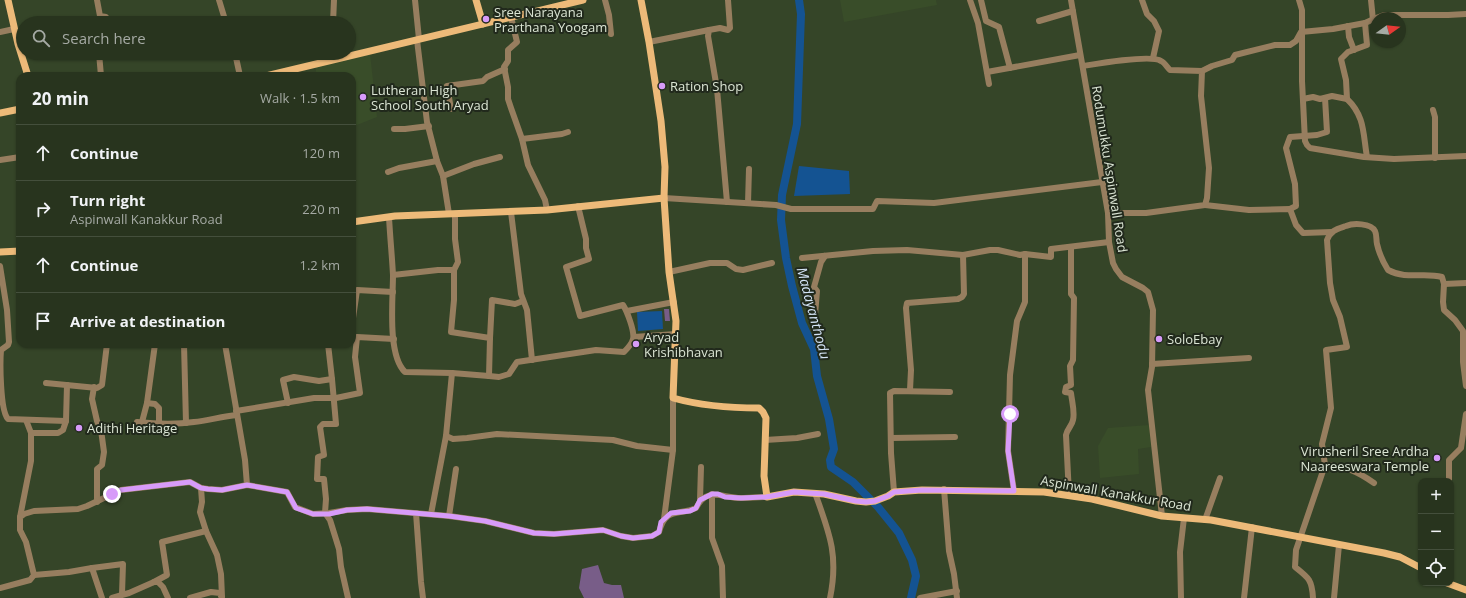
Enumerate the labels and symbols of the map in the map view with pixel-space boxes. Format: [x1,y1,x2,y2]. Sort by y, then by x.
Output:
place label: Sree Narayana Prarthana Yoogam [494,3,607,36]
north arrow [1370,12,1406,48]
marker: Sree Narayana Prarthana Yoogam [481,14,491,24]
place label: Ration Shop [670,77,743,95]
place label: Lutheran High School South Aryad [371,81,489,114]
marker: Ration Shop [657,81,667,91]
street label: Rodumukku Aspinwall Road [1088,84,1132,254]
marker: Lutheran High School South Aryad [358,92,368,102]
water label: Madayanthodu [793,265,835,361]
place label: Aryad Krishibhavan [644,328,723,361]
place label: SoloEbay [1167,330,1222,348]
marker: SoloEbay [1154,334,1164,344]
marker: Aryad Krishibhavan [631,339,641,349]
route start [1001,405,1019,423]
place label: Adithi Heritage [87,419,177,437]
marker: Adithi Heritage [74,423,84,433]
place label: Virusheril Sree Ardha Naareeswara Temple [1300,442,1429,475]
marker: Virusheril Sree Ardha Naareeswara Temple [1432,453,1442,463]
street label: Aspinwall Kanakkur Road [1039,471,1193,515]
route end [103,485,121,503]

